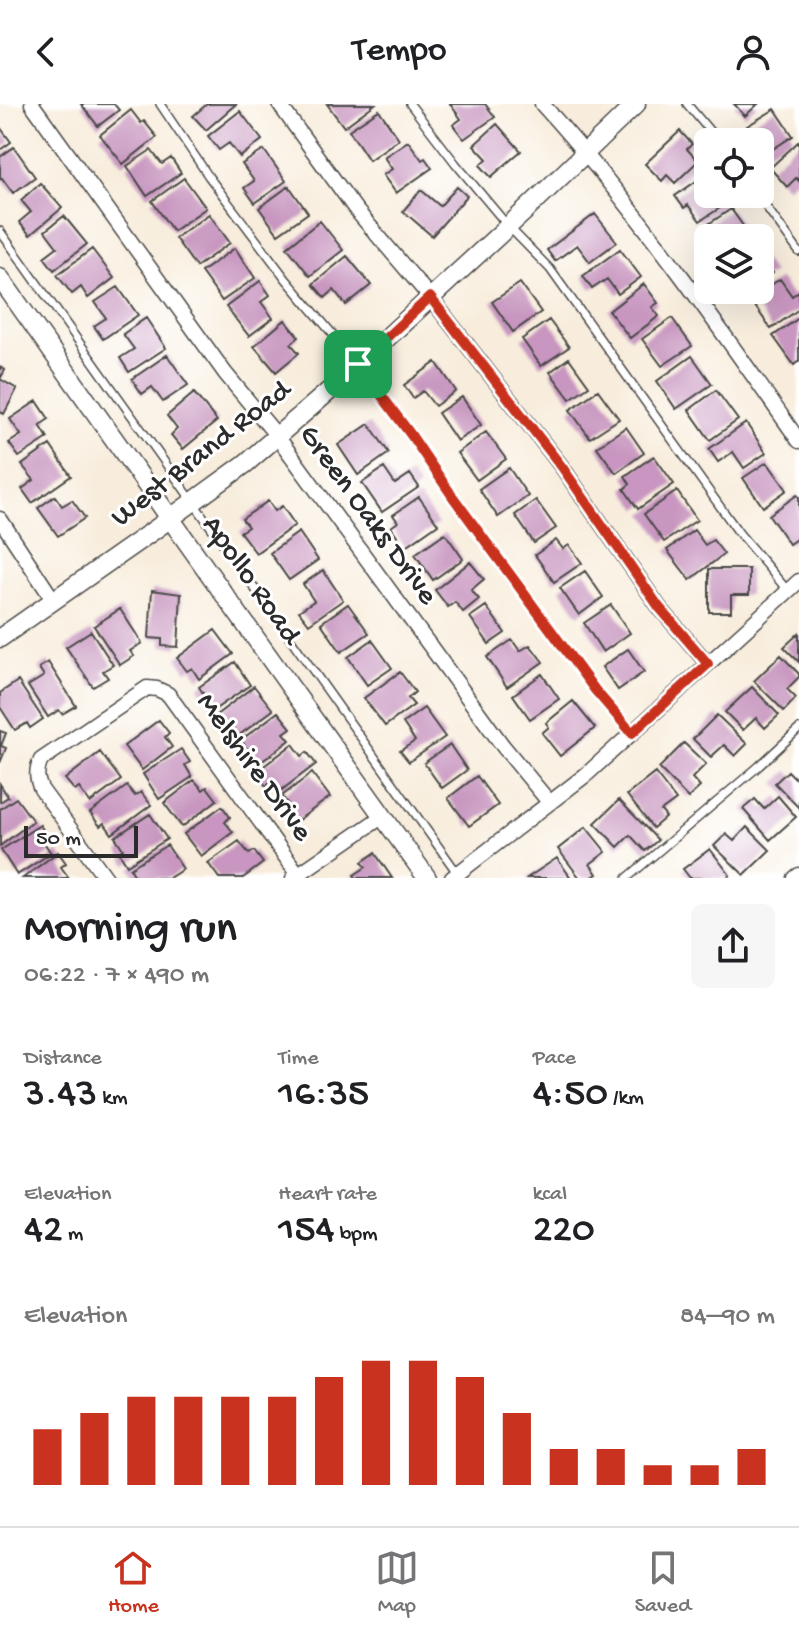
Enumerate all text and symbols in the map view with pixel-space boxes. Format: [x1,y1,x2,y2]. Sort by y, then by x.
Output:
icon: back [24,30,68,74]
icon: person [731,30,775,74]
text: Tempo [352,31,447,74]
map controls [694,128,774,304]
button: locate [694,128,774,208]
button: layers [694,224,774,304]
pin [324,330,392,398]
icon: arrive [336,342,380,386]
street label: West Brand Road [105,372,301,536]
street label: Green Oaks Drive [290,419,444,613]
street label: Apollo Road [193,510,309,654]
street label: Melshire Drive [187,687,319,850]
scale bar [24,822,138,858]
text: 50 m [36,827,81,853]
button: share [691,904,775,988]
text: Morning run [24,905,237,957]
text: 06:22 · 7 × 490 m [24,961,209,992]
text: Distance [24,1046,102,1072]
text: Time [278,1046,319,1072]
text: Pace [533,1046,576,1072]
text: 3.43 [24,1072,97,1119]
text: 16:35 [278,1072,369,1119]
text: 4:50 [533,1072,608,1119]
text: km [97,1086,128,1112]
text: /km [608,1086,644,1112]
text: Elevation [24,1182,111,1208]
text: Heart rate [278,1182,377,1208]
text: kcal [533,1182,567,1208]
text: 42 [24,1208,63,1255]
text: 154 [278,1208,334,1255]
text: 220 [533,1208,595,1255]
text: m [63,1222,83,1248]
text: bpm [334,1222,378,1248]
text: Elevation [24,1302,127,1333]
text: 84–90 m [680,1302,775,1333]
tab: Home [108,1546,159,1620]
tab: Map [375,1546,419,1620]
tab: Saved [635,1546,691,1620]

